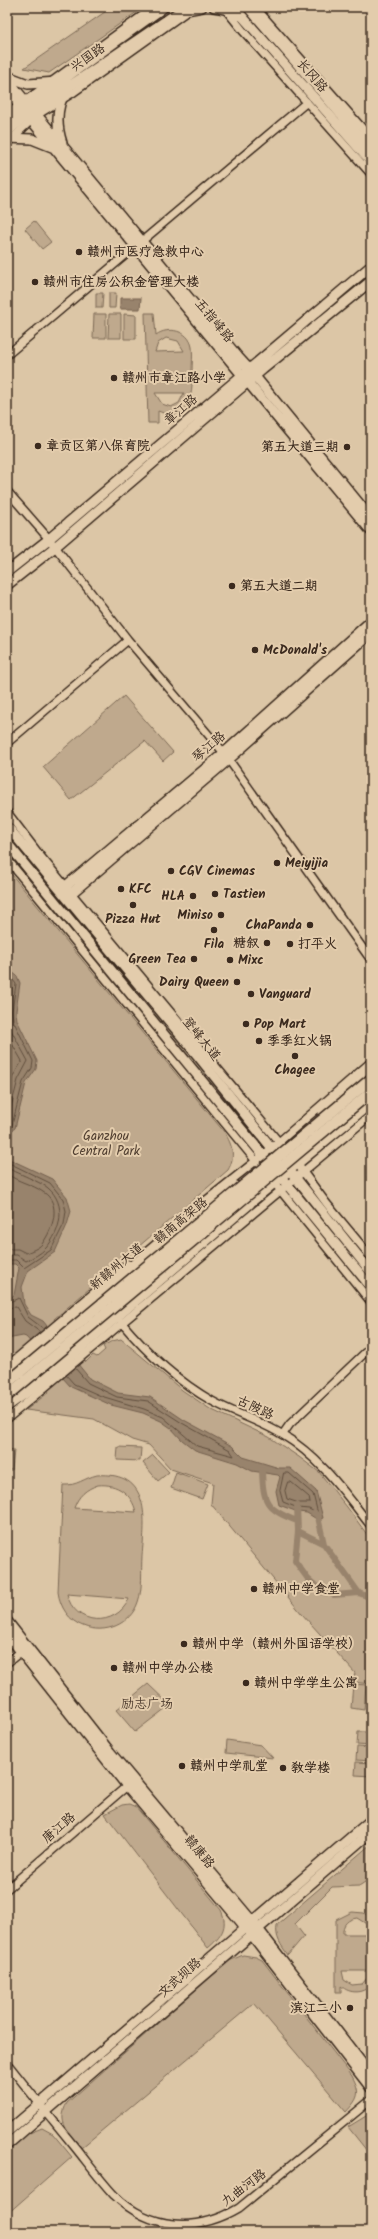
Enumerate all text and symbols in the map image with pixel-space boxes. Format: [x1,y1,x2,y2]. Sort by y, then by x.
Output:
street label: 兴国路 [66,38,110,78]
street label: 长冈路 [291,54,333,98]
place label: 赣州市医疗急救中心 [87,242,204,263]
marker: 赣州市医疗急救中心 [74,247,84,257]
place label: 赣州市住房公积金管理大楼 [43,272,199,293]
marker: 赣州市住房公积金管理大楼 [30,277,40,287]
street label: 五指峰路 [189,294,239,348]
place label: 赣州市章江路小学 [122,368,226,389]
marker: 赣州市章江路小学 [109,373,119,383]
street label: 章江路 [159,389,203,431]
place label: 章贡区第八保育院 [46,436,150,457]
place label: 第五大道三期 [261,437,339,458]
marker: 章贡区第八保育院 [33,441,43,451]
marker: 第五大道三期 [342,442,352,452]
place label: 第五大道二期 [240,576,318,597]
marker: 第五大道二期 [227,581,237,591]
place label: McDonald's [263,640,327,661]
marker: McDonald's [250,645,260,655]
street label: 琴江路 [187,726,231,768]
place label: Meiyijia [285,853,328,874]
marker: Meiyijia [272,858,282,868]
place label: CGV Cinemas [179,861,255,882]
marker: CGV Cinemas [166,866,176,876]
place label: KFC [129,879,152,900]
marker: KFC [116,884,126,894]
place label: Tastien [223,884,266,905]
place label: HLA [161,886,185,907]
marker: Tastien [210,889,220,899]
marker: HLA [188,891,198,901]
marker: Pizza Hut [128,900,138,910]
place label: Miniso [177,905,213,926]
place label: Pizza Hut [105,909,161,930]
marker: Miniso [216,910,226,920]
place label: ChaPanda [245,915,302,936]
marker: ChaPanda [305,920,315,930]
marker: Fila [209,925,219,935]
place label: 糖叙 [233,933,260,954]
place label: Fila [204,934,225,955]
place label: 打平火 [298,934,337,955]
marker: 糖叙 [262,938,272,948]
marker: 打平火 [285,939,295,949]
place label: Green Tea [129,949,186,970]
place label: Mixc [238,950,264,971]
marker: Green Tea [189,954,199,964]
marker: Mixc [225,955,235,965]
place label: Dairy Queen [159,972,229,993]
marker: Dairy Queen [232,977,242,987]
place label: Vanguard [259,984,312,1005]
marker: Vanguard [246,989,256,999]
street label: 登峰大道 [176,1012,226,1066]
place label: Pop Mart [254,1014,306,1035]
marker: Pop Mart [241,1019,251,1029]
place label: 季季红火锅 [267,1031,332,1052]
marker: 季季红火锅 [254,1036,264,1046]
marker: Chagee [290,1051,300,1061]
place label: Chagee [275,1060,316,1081]
park label: Ganzhou Central Park [72,1126,141,1162]
street label: 赣南高架路 [149,1192,213,1250]
street label: 新赣州大道 [85,1238,149,1296]
street label: 古陂路 [233,1390,277,1426]
place label: 赣州中学食堂 [262,1579,340,1600]
marker: 赣州中学食堂 [249,1584,259,1594]
place label: 赣州中学（赣州外国语学校） [192,1634,361,1655]
marker: 赣州中学（赣州外国语学校） [179,1639,189,1649]
place label: 赣州中学办公楼 [122,1658,213,1679]
marker: 赣州中学办公楼 [109,1663,119,1673]
place label: 赣州中学学生公寓 [254,1673,358,1694]
marker: 赣州中学学生公寓 [241,1678,251,1688]
park label: 励志广场 [121,1694,173,1715]
place label: 赣州中学礼堂 [190,1756,268,1777]
place label: 教学楼 [291,1758,330,1779]
marker: 赣州中学礼堂 [177,1761,187,1771]
marker: 教学楼 [278,1763,288,1773]
street label: 唐江路 [37,1807,81,1849]
street label: 赣康路 [178,1830,220,1874]
street label: 文武坝路 [153,1953,207,2003]
place label: 滨江二小 [290,1998,342,2019]
marker: 滨江二小 [345,2003,355,2013]
street label: 九曲河路 [217,2164,271,2212]

